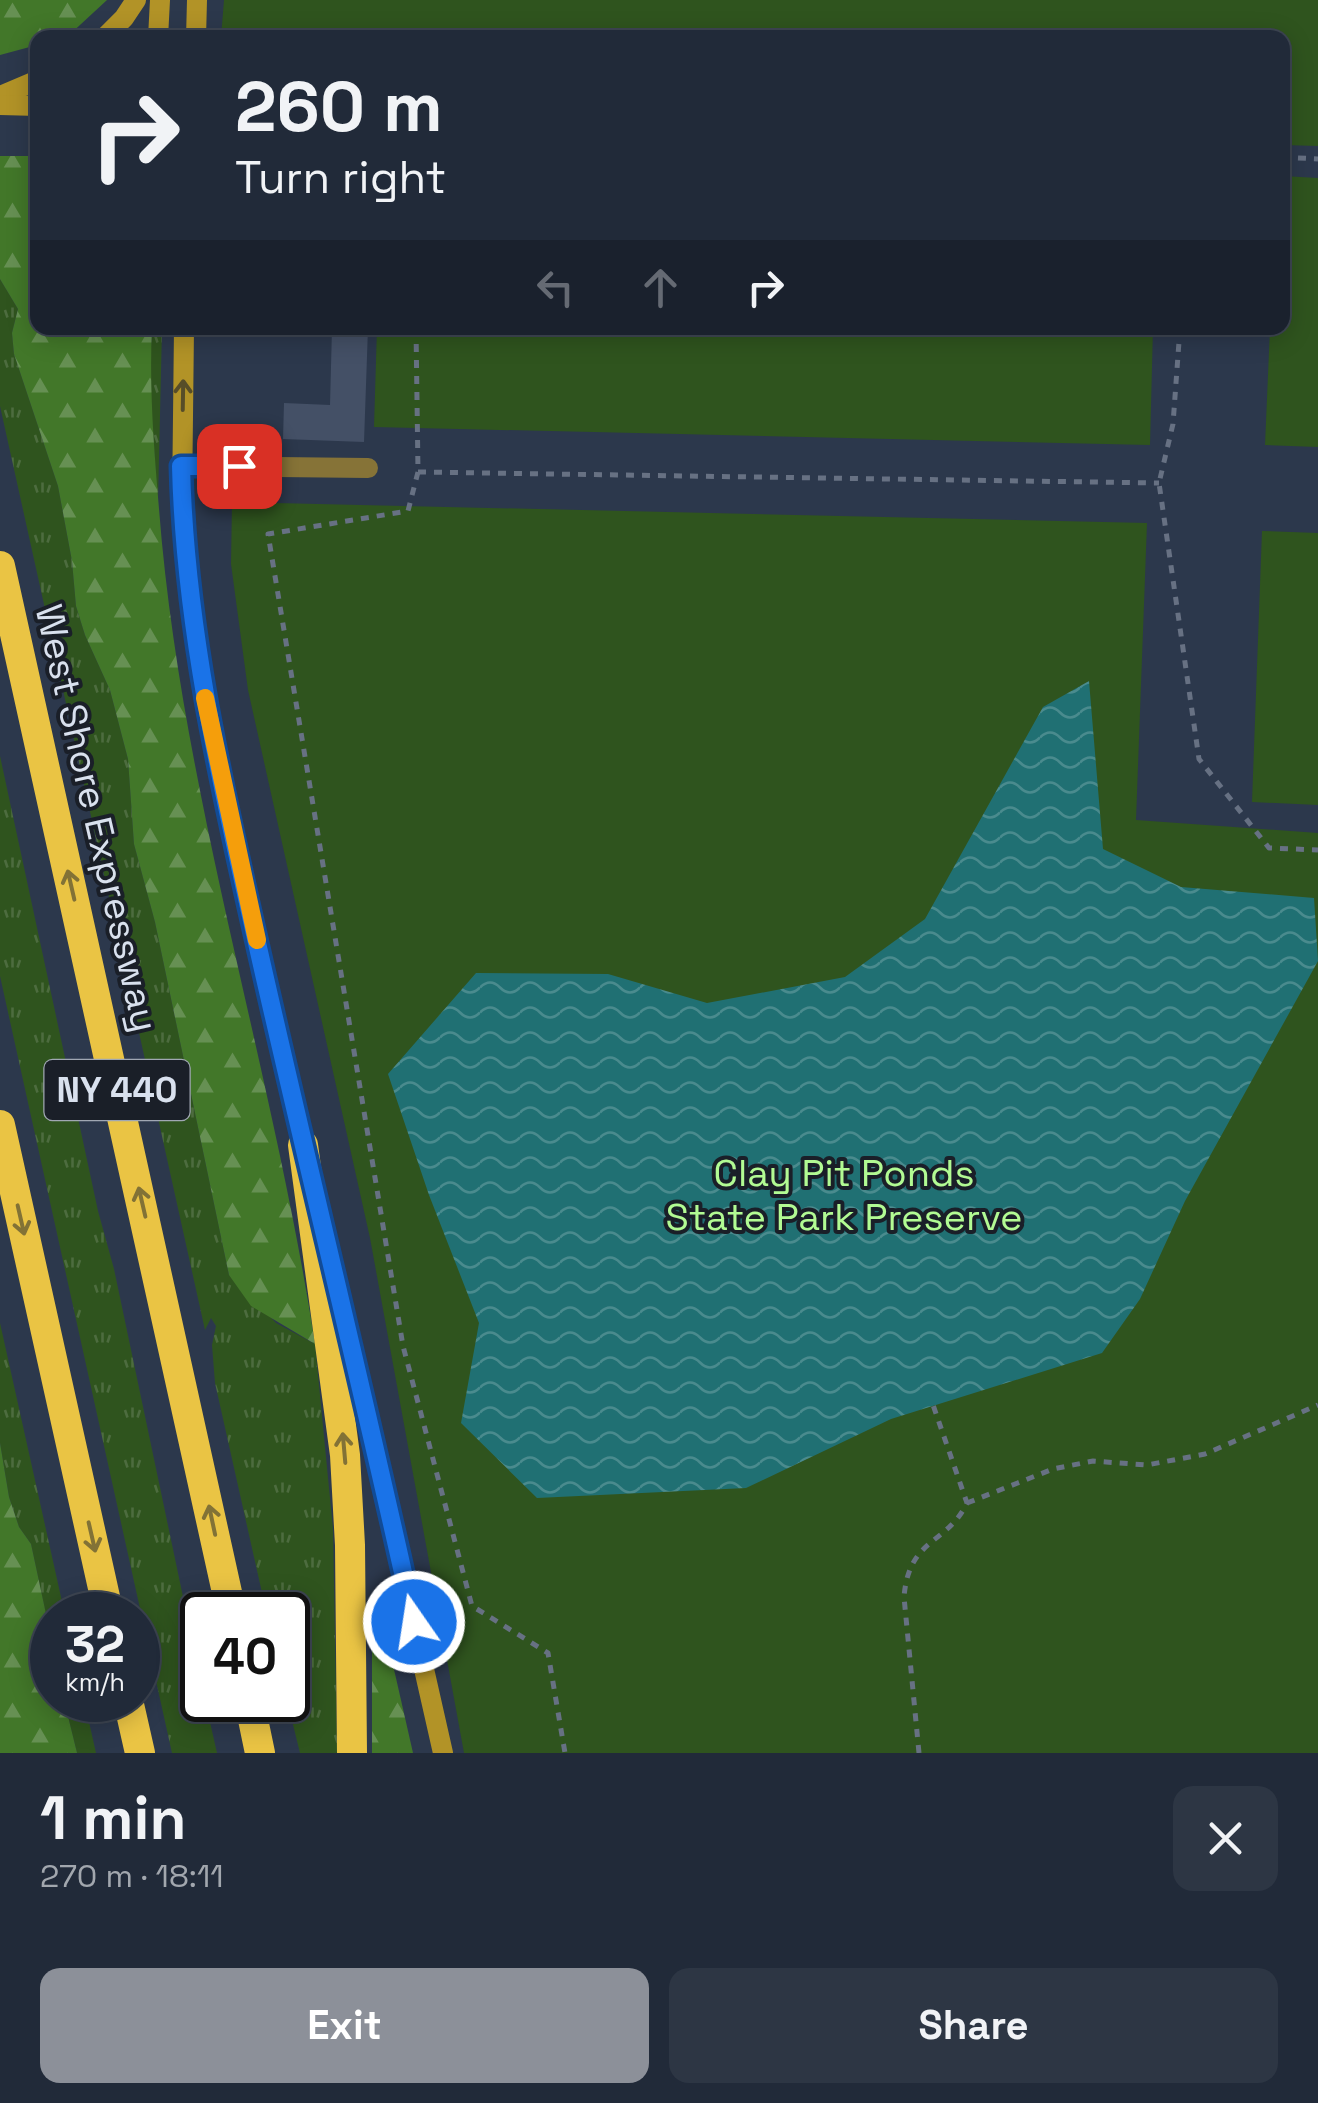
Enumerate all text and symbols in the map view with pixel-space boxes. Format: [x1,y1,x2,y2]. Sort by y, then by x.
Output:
text: 260 m [235,62,443,151]
icon: right [70,70,200,200]
text: Turn right [235,149,446,206]
icon: left [528,260,583,315]
icon: ahead [633,260,688,315]
icon: right [738,260,793,315]
one-way arrow [173,379,192,411]
pin [197,424,282,509]
icon: arrive [212,439,267,494]
street label: West Shore Expressway [24,600,170,1036]
one-way arrow [61,870,79,902]
road number: NY 440 [44,1060,190,1120]
park label: Clay Pit Ponds State Park Preserve [665,1149,1023,1241]
one-way arrow [131,1187,150,1219]
one-way arrow [13,1203,31,1235]
one-way arrow [334,1432,353,1465]
one-way arrow [201,1505,220,1537]
one-way arrow [84,1520,102,1552]
position arrow [362,1570,466,1674]
speed limit sign: 40 [180,1592,310,1722]
text: 32 [65,1613,125,1677]
text: km/h [65,1666,125,1698]
text: 1 min [40,1780,187,1857]
button: close [1173,1786,1278,1891]
text: 270 m · 18:11 [40,1856,224,1896]
button: Exit [40,1968,649,2083]
button: Share [669,1968,1278,2083]

